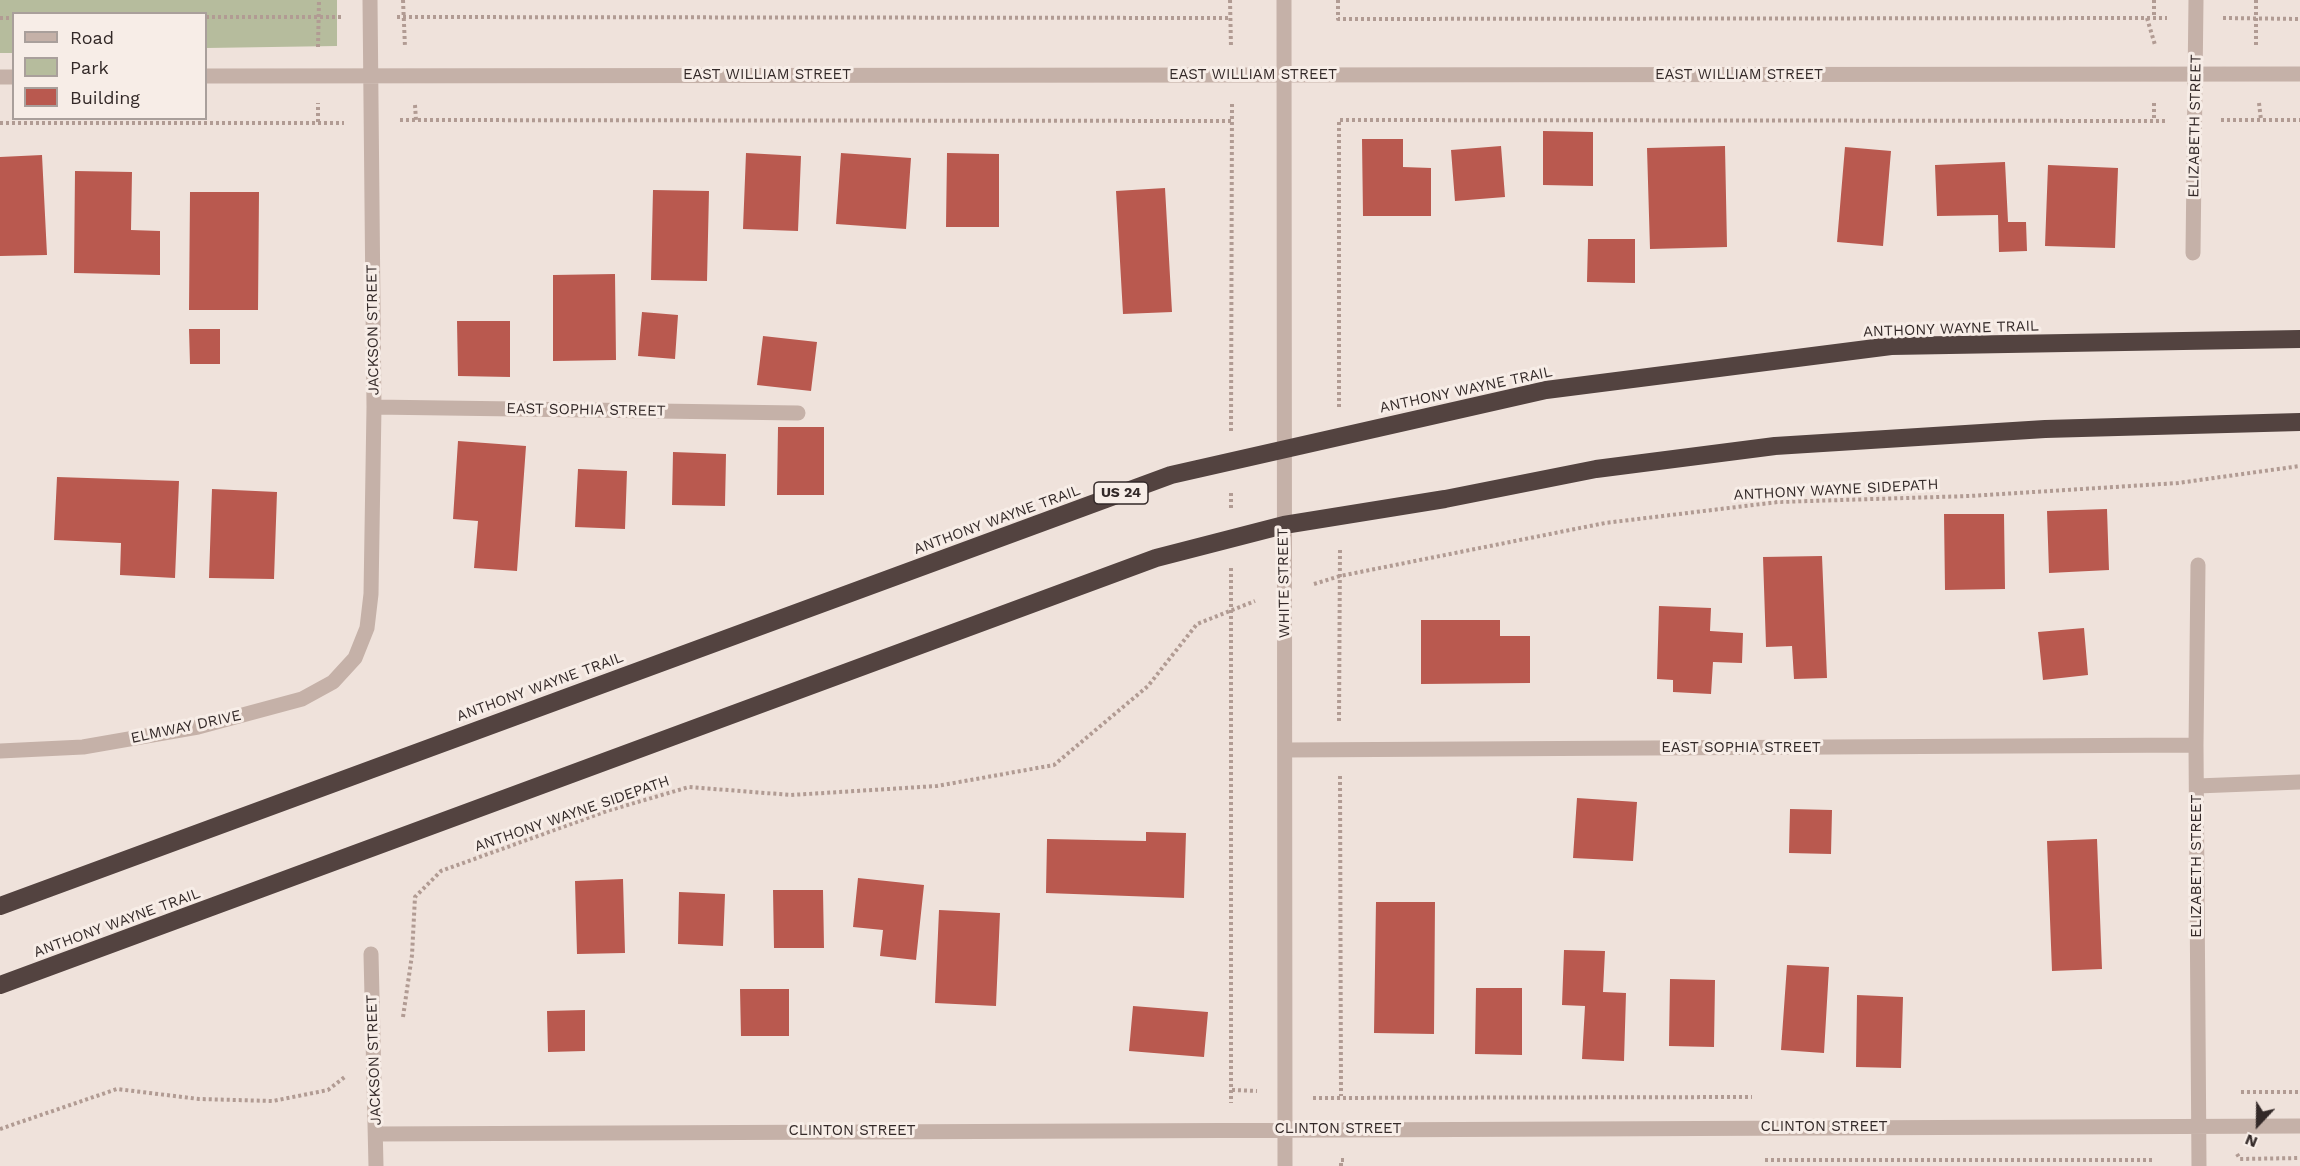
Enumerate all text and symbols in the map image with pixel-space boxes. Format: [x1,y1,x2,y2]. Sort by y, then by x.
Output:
legend [12,12,207,120]
text: Road [70,27,114,48]
street label: ELIZABETH STREET [2185,54,2205,198]
text: Park [70,57,109,78]
street label: EAST WILLIAM STREET [683,66,851,84]
street label: EAST WILLIAM STREET [1169,66,1337,84]
street label: EAST WILLIAM STREET [1655,66,1823,84]
text: Building [70,87,140,108]
street label: JACKSON STREET [363,264,383,396]
street label: ANTHONY WAYNE TRAIL [1863,317,2039,341]
street label: ANTHONY WAYNE TRAIL [1378,363,1554,417]
street label: EAST SOPHIA STREET [506,400,666,420]
street label: ANTHONY WAYNE SIDEPATH [1733,476,1939,504]
street label: ANTHONY WAYNE TRAIL [911,481,1083,559]
road number: US 24 [1094,482,1148,504]
street label: WHITE STREET [1274,528,1294,638]
street label: ANTHONY WAYNE TRAIL [454,648,626,726]
street label: ELMWAY DRIVE [129,707,243,747]
street label: EAST SOPHIA STREET [1661,739,1821,757]
street label: ANTHONY WAYNE SIDEPATH [472,772,672,856]
street label: ELIZABETH STREET [2188,794,2206,938]
street label: ANTHONY WAYNE TRAIL [31,884,203,962]
street label: JACKSON STREET [363,994,385,1126]
north arrow [2228,1094,2288,1154]
street label: CLINTON STREET [1760,1118,1888,1136]
street label: CLINTON STREET [1274,1120,1402,1138]
street label: CLINTON STREET [788,1122,916,1140]
text: N [2242,1130,2260,1152]

